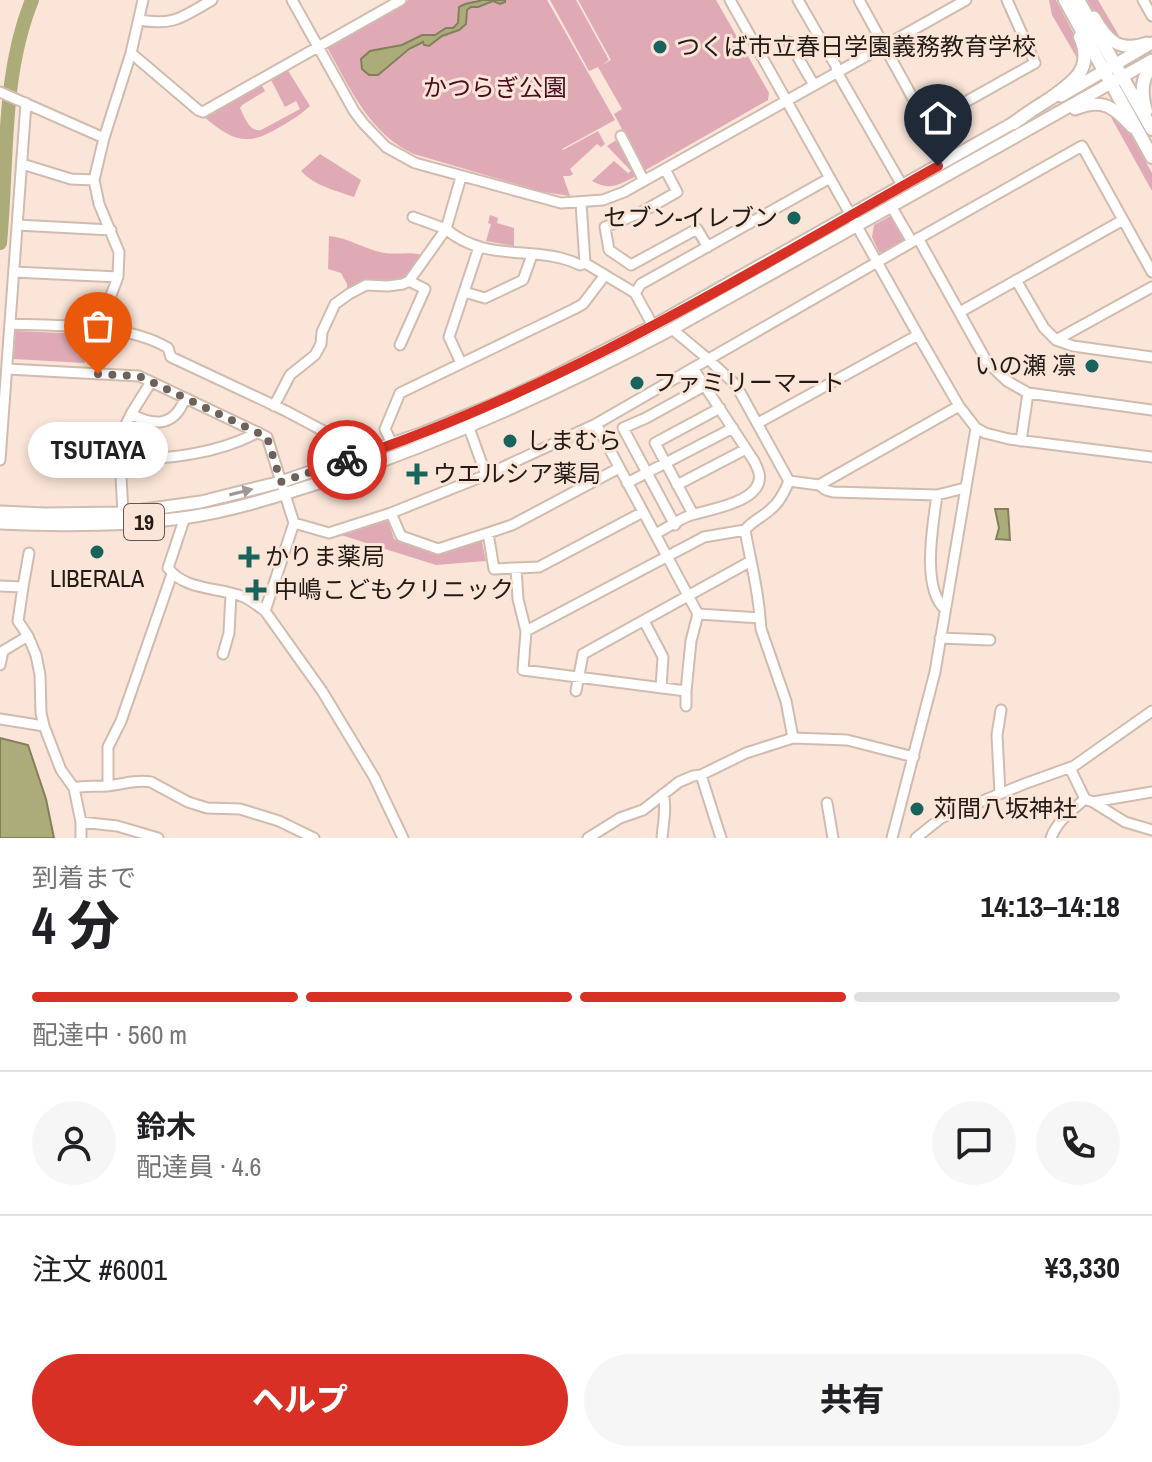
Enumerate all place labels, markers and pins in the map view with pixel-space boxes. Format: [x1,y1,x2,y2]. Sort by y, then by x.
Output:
place label: つくば市立春日学園義務教育学校 [676,30,1036,62]
marker: つくば市立春日学園義務教育学校 [651,38,669,56]
pin [904,84,972,166]
place label: セブン-イレブン [603,201,778,233]
marker: セブン-イレブン [785,209,803,227]
pin [64,292,132,374]
place label: いの瀬 凛 [975,349,1076,381]
marker: いの瀬 凛 [1083,357,1101,375]
place label: ファミリーマート [653,366,845,398]
marker: ファミリーマート [628,374,646,392]
callout: TSUTAYA [28,422,168,478]
place label: しまむら [526,424,622,456]
marker: しまむら [501,432,519,450]
place label: ウエルシア薬局 [433,457,601,489]
marker: ウエルシア薬局 [408,465,426,483]
place label: かりま薬局 [265,540,385,572]
marker: LIBERALA [88,543,106,561]
marker: かりま薬局 [240,548,258,566]
place label: LIBERALA [50,562,145,594]
place label: 中嶋こどもクリニック [274,573,514,605]
marker: 中嶋こどもクリニック [245,579,267,601]
place label: 苅間八坂神社 [933,792,1077,824]
marker: 苅間八坂神社 [908,800,926,818]

